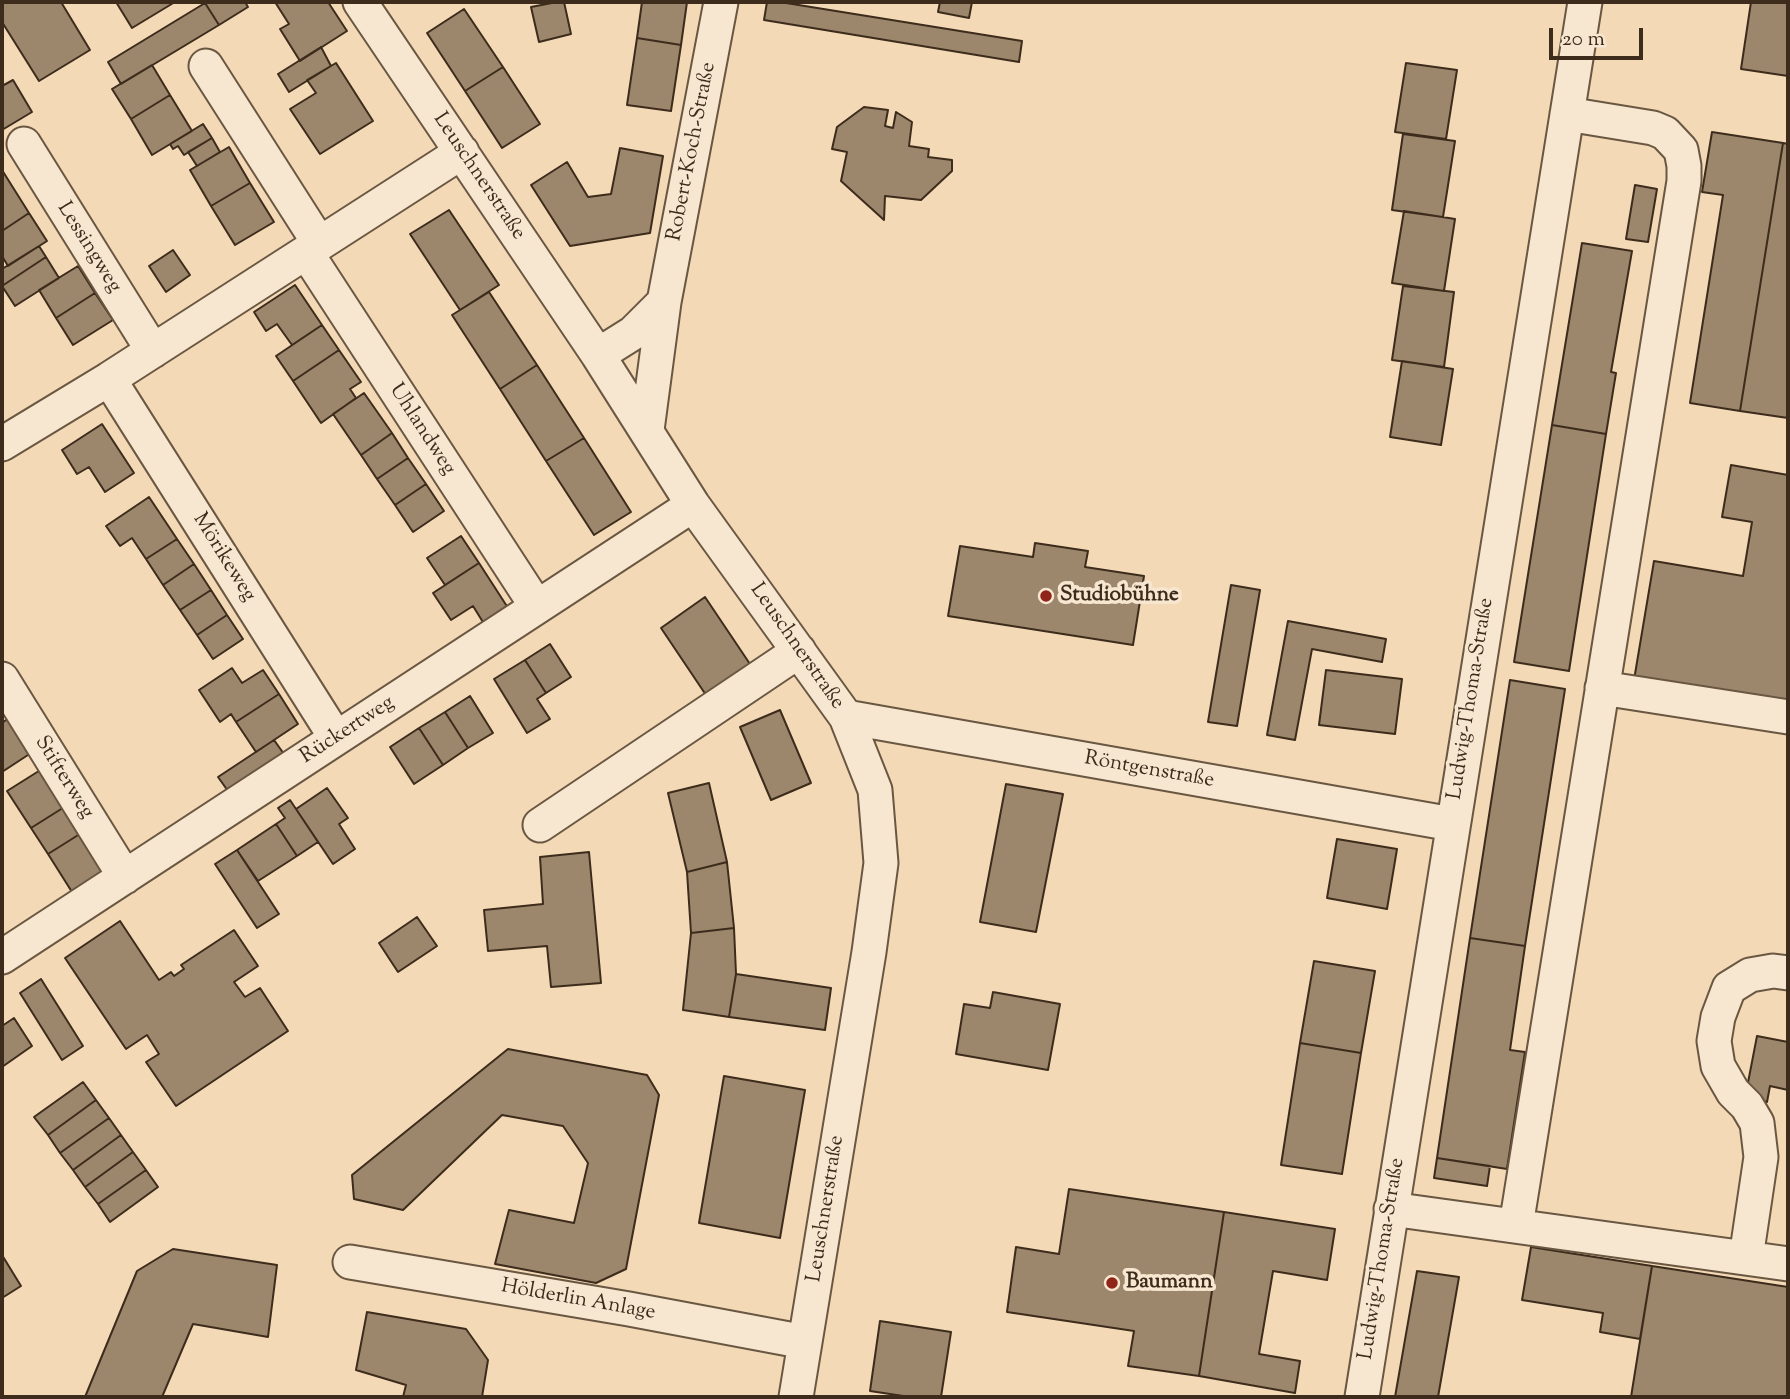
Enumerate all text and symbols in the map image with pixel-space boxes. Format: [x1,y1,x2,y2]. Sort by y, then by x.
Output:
scale bar [1552,14,1646,58]
text: 20 m [1562,25,1605,55]
street label: Robert-Koch-Straße [663,60,723,244]
street label: Leuschnerstraße [426,109,530,245]
street label: Lessingweg [50,198,126,298]
street label: Uhlandweg [382,380,460,480]
street label: Mörikeweg [186,509,260,607]
street label: Leuschnerstraße [743,579,849,715]
place label: Studiobühne [1060,583,1179,609]
marker: Studiobühne [1038,588,1054,604]
street label: Ludwig-Thoma-Straße [1444,596,1500,802]
street label: Rückertweg [296,691,400,771]
street label: Stifterweg [28,732,98,824]
street label: Röntgenstraße [1082,747,1216,795]
street label: Leuschnerstraße [803,1134,851,1284]
street label: Ludwig-Thoma-Straße [1355,1156,1411,1362]
place label: Baumann [1126,1270,1213,1296]
street label: Hölderlin Anlage [499,1275,657,1327]
marker: Baumann [1104,1275,1120,1291]

